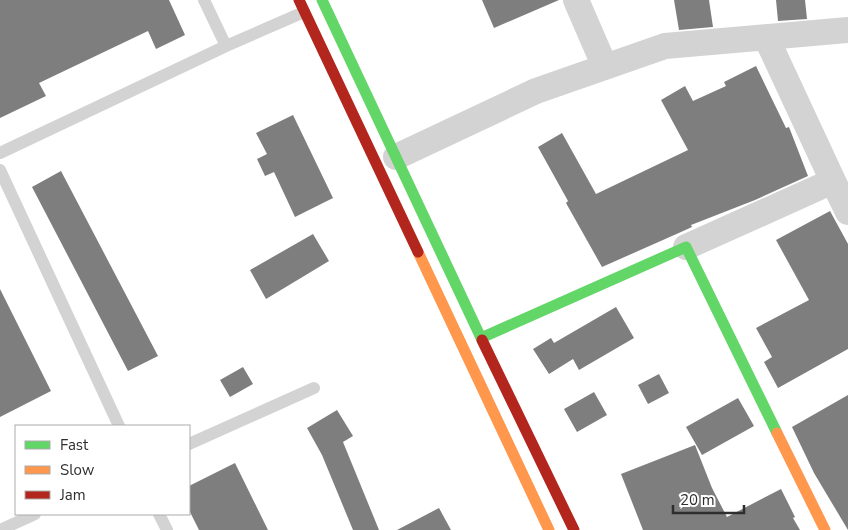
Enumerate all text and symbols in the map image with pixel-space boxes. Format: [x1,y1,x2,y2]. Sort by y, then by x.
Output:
legend [15,425,190,515]
text: Fast [60,435,89,455]
text: Slow [60,460,95,480]
scale bar [673,482,744,514]
text: Jam [59,485,86,505]
text: 20 m [680,490,715,510]

